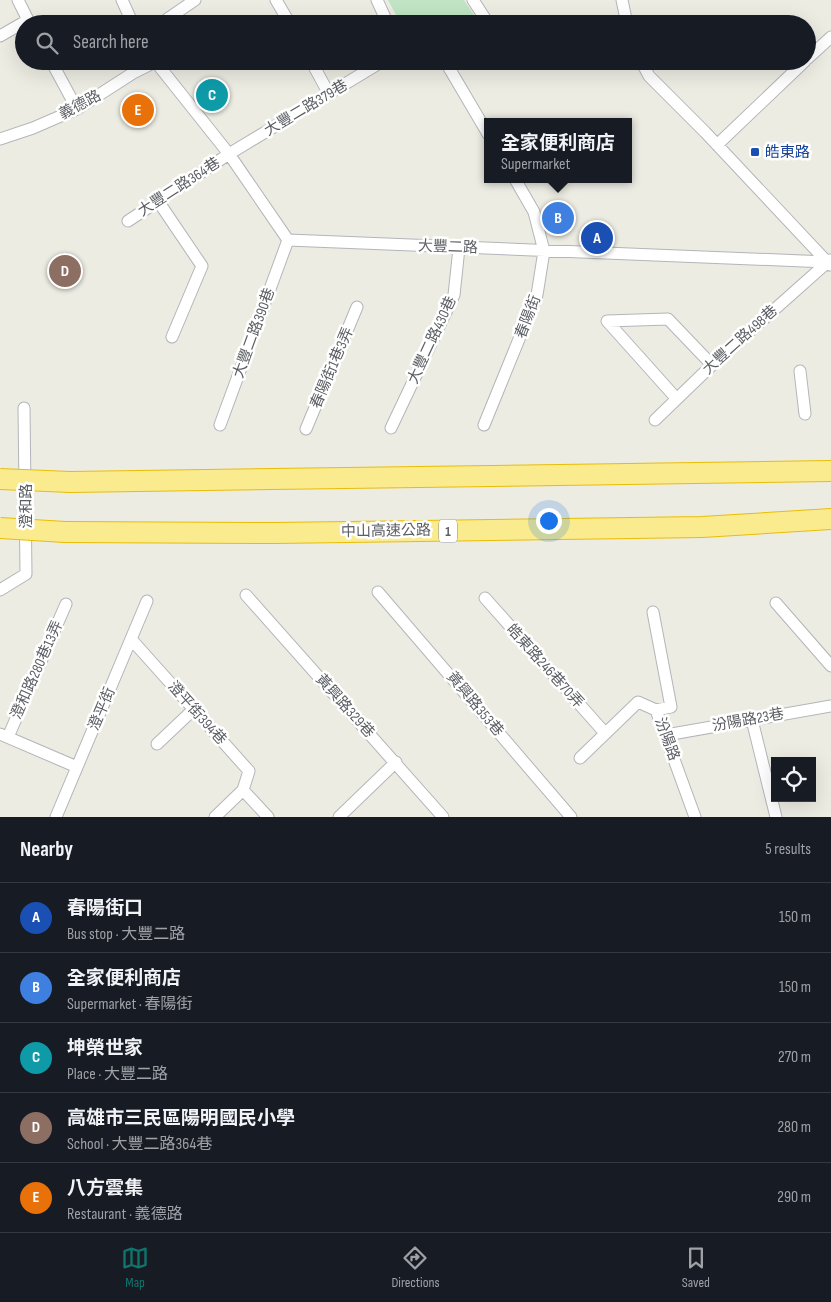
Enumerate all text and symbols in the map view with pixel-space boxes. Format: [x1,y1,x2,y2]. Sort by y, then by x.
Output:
search box [15,15,816,70]
icon: search [33,29,61,57]
text: Search here [73,31,149,54]
pin: C [196,76,228,114]
street label: 大豐二路379巷 [261,76,351,140]
street label: 義德路 [56,86,104,124]
pin: E [122,91,154,129]
popup [484,118,632,183]
text: 全家便利商店 [501,132,615,155]
place label: 皓東路 [765,143,810,162]
marker: 皓東路 [749,146,761,158]
street label: 大豐二路364巷 [134,153,224,221]
text: Supermarket [501,155,570,174]
pin: B [542,199,574,237]
pin: A [581,219,613,257]
street label: 大豐二路 [418,236,478,258]
pin: D [49,252,81,290]
street label: 大豐二路390巷 [229,285,279,381]
street label: 大豐二路430巷 [403,293,461,387]
street label: 春陽街 [511,293,545,341]
street label: 大豐二路498巷 [699,301,781,379]
street label: 春陽街1巷3弄 [306,324,358,412]
street label: 澄和路 [17,483,36,529]
your location [536,508,562,534]
road number: 1 [439,520,457,542]
street label: 中山高速公路 [341,521,431,541]
street label: 澄和路280巷13弄 [7,618,67,722]
street label: 皓東路246巷70弄 [502,620,588,712]
street label: 黃興路353巷 [442,668,508,740]
street label: 黃興路329巷 [311,670,379,742]
street label: 澄平街394巷 [163,677,231,749]
street label: 澄平街 [84,685,120,733]
street label: 汾陽路23巷 [711,704,785,736]
street label: 汾陽路 [650,715,684,763]
map controls [771,757,816,802]
button: locate [771,757,816,802]
text: Nearby [20,837,73,862]
text: 5 results [765,840,811,859]
text: 春陽街口 [67,897,143,920]
text: A [32,908,40,927]
text: 150 m [779,908,811,927]
text: Bus stop · 大豐二路 [67,925,185,944]
text: 全家便利商店 [67,967,181,990]
text: B [32,978,40,997]
text: 150 m [779,978,811,997]
text: Supermarket · 春陽街 [67,995,193,1014]
text: 坤榮世家 [67,1037,143,1060]
text: C [32,1048,40,1067]
text: 270 m [778,1048,811,1067]
text: Place · 大豐二路 [67,1065,168,1084]
text: 高雄市三民區陽明國民小學 [67,1107,295,1130]
text: D [32,1118,40,1137]
text: 280 m [777,1118,811,1137]
text: School · 大豐二路364巷 [67,1135,212,1154]
text: 八方雲集 [67,1177,143,1200]
text: E [33,1188,39,1207]
text: 290 m [777,1188,811,1207]
text: Restaurant · 義德路 [67,1205,183,1224]
tab: Map [121,1244,149,1291]
tab: Directions [391,1244,440,1291]
tab: Saved [682,1244,710,1291]

